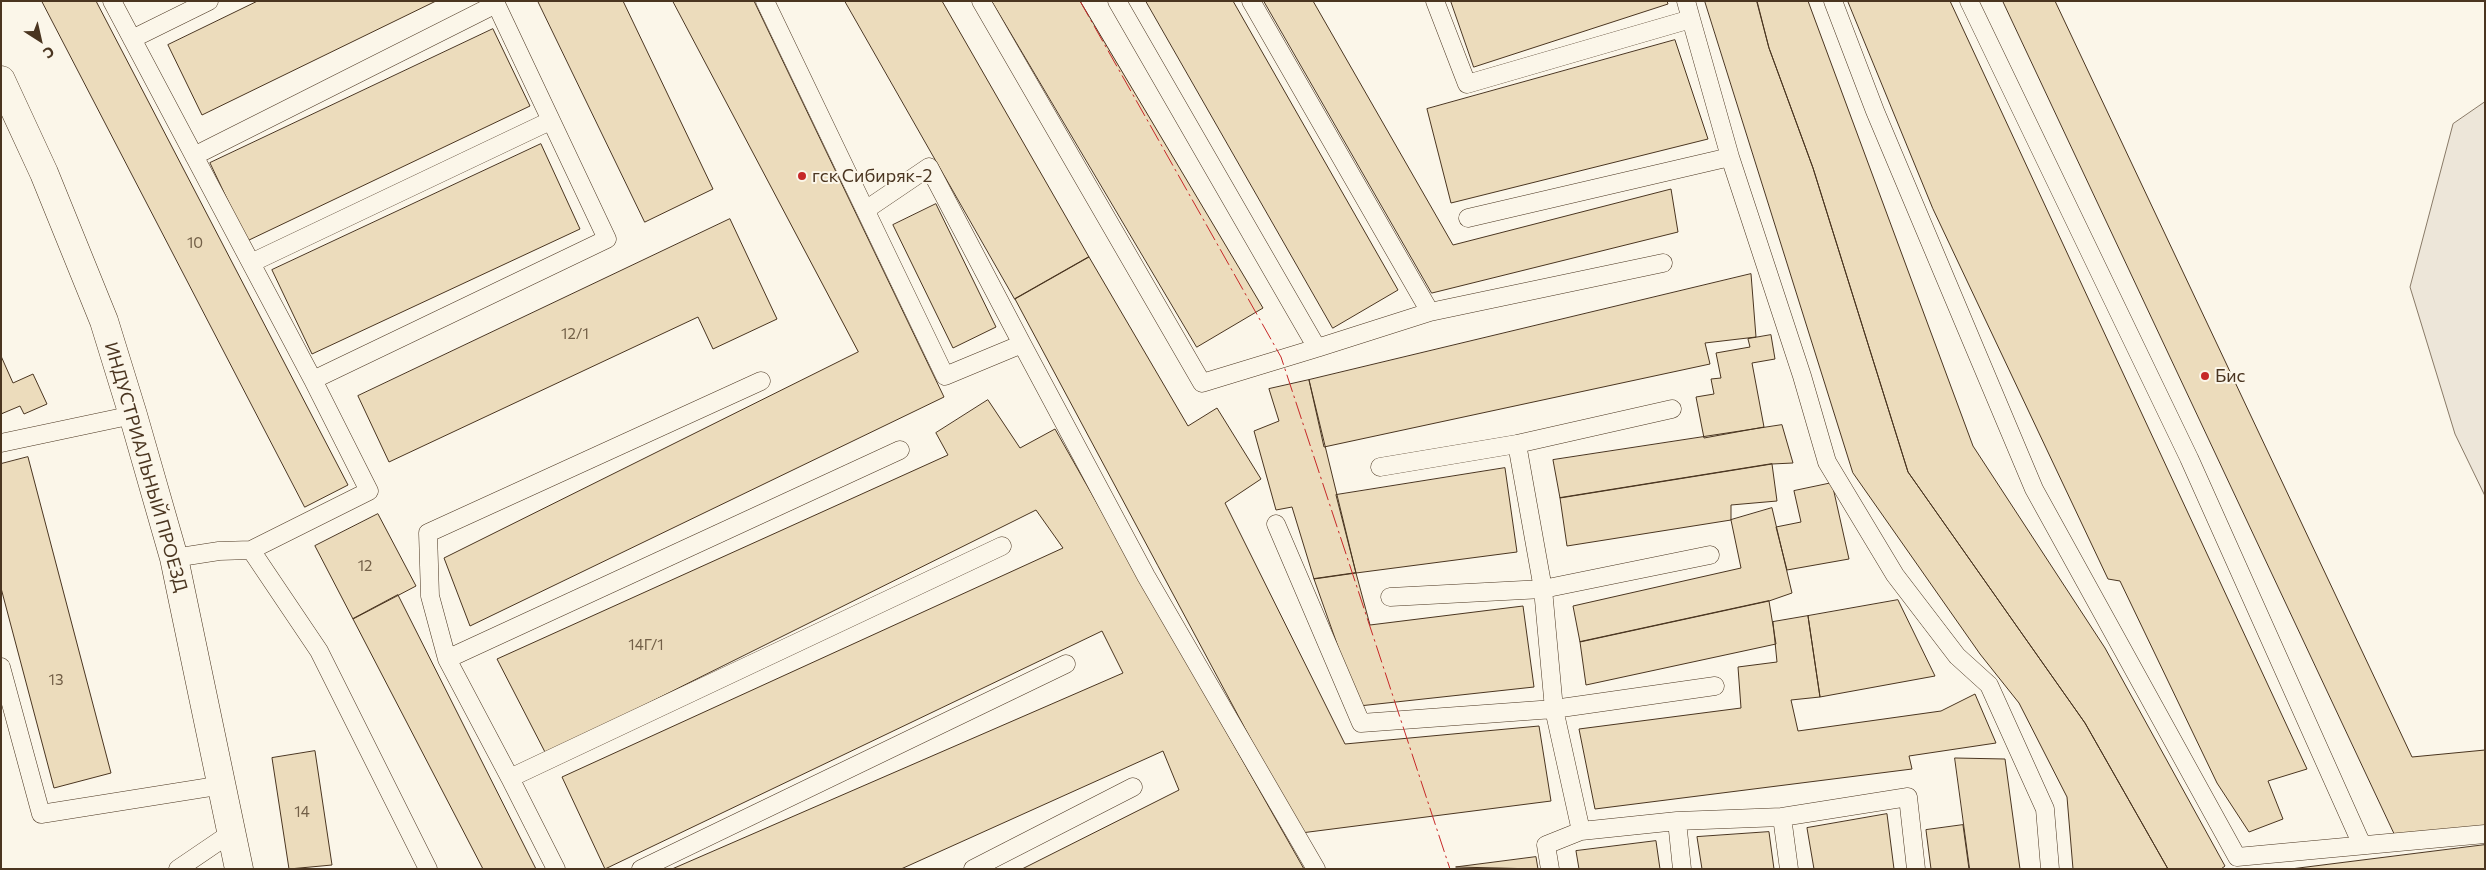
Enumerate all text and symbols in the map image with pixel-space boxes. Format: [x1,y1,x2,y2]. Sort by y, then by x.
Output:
north arrow [15,15,65,65]
text: С [40,43,58,62]
place label: гск Сибиряк-2 [812,165,932,187]
marker: гск Сибиряк-2 [796,170,808,182]
house number: 10 [187,234,203,252]
house number: 12/1 [561,325,589,343]
street label: ИНДУСТРИАЛЬНЫЙ ПРОЕЗД [100,340,192,594]
place label: Бис [2215,365,2246,387]
marker: Бис [2199,370,2211,382]
house number: 12 [358,557,372,575]
house number: 14Г/1 [628,636,664,654]
house number: 13 [49,671,63,689]
house number: 14 [294,803,310,821]

